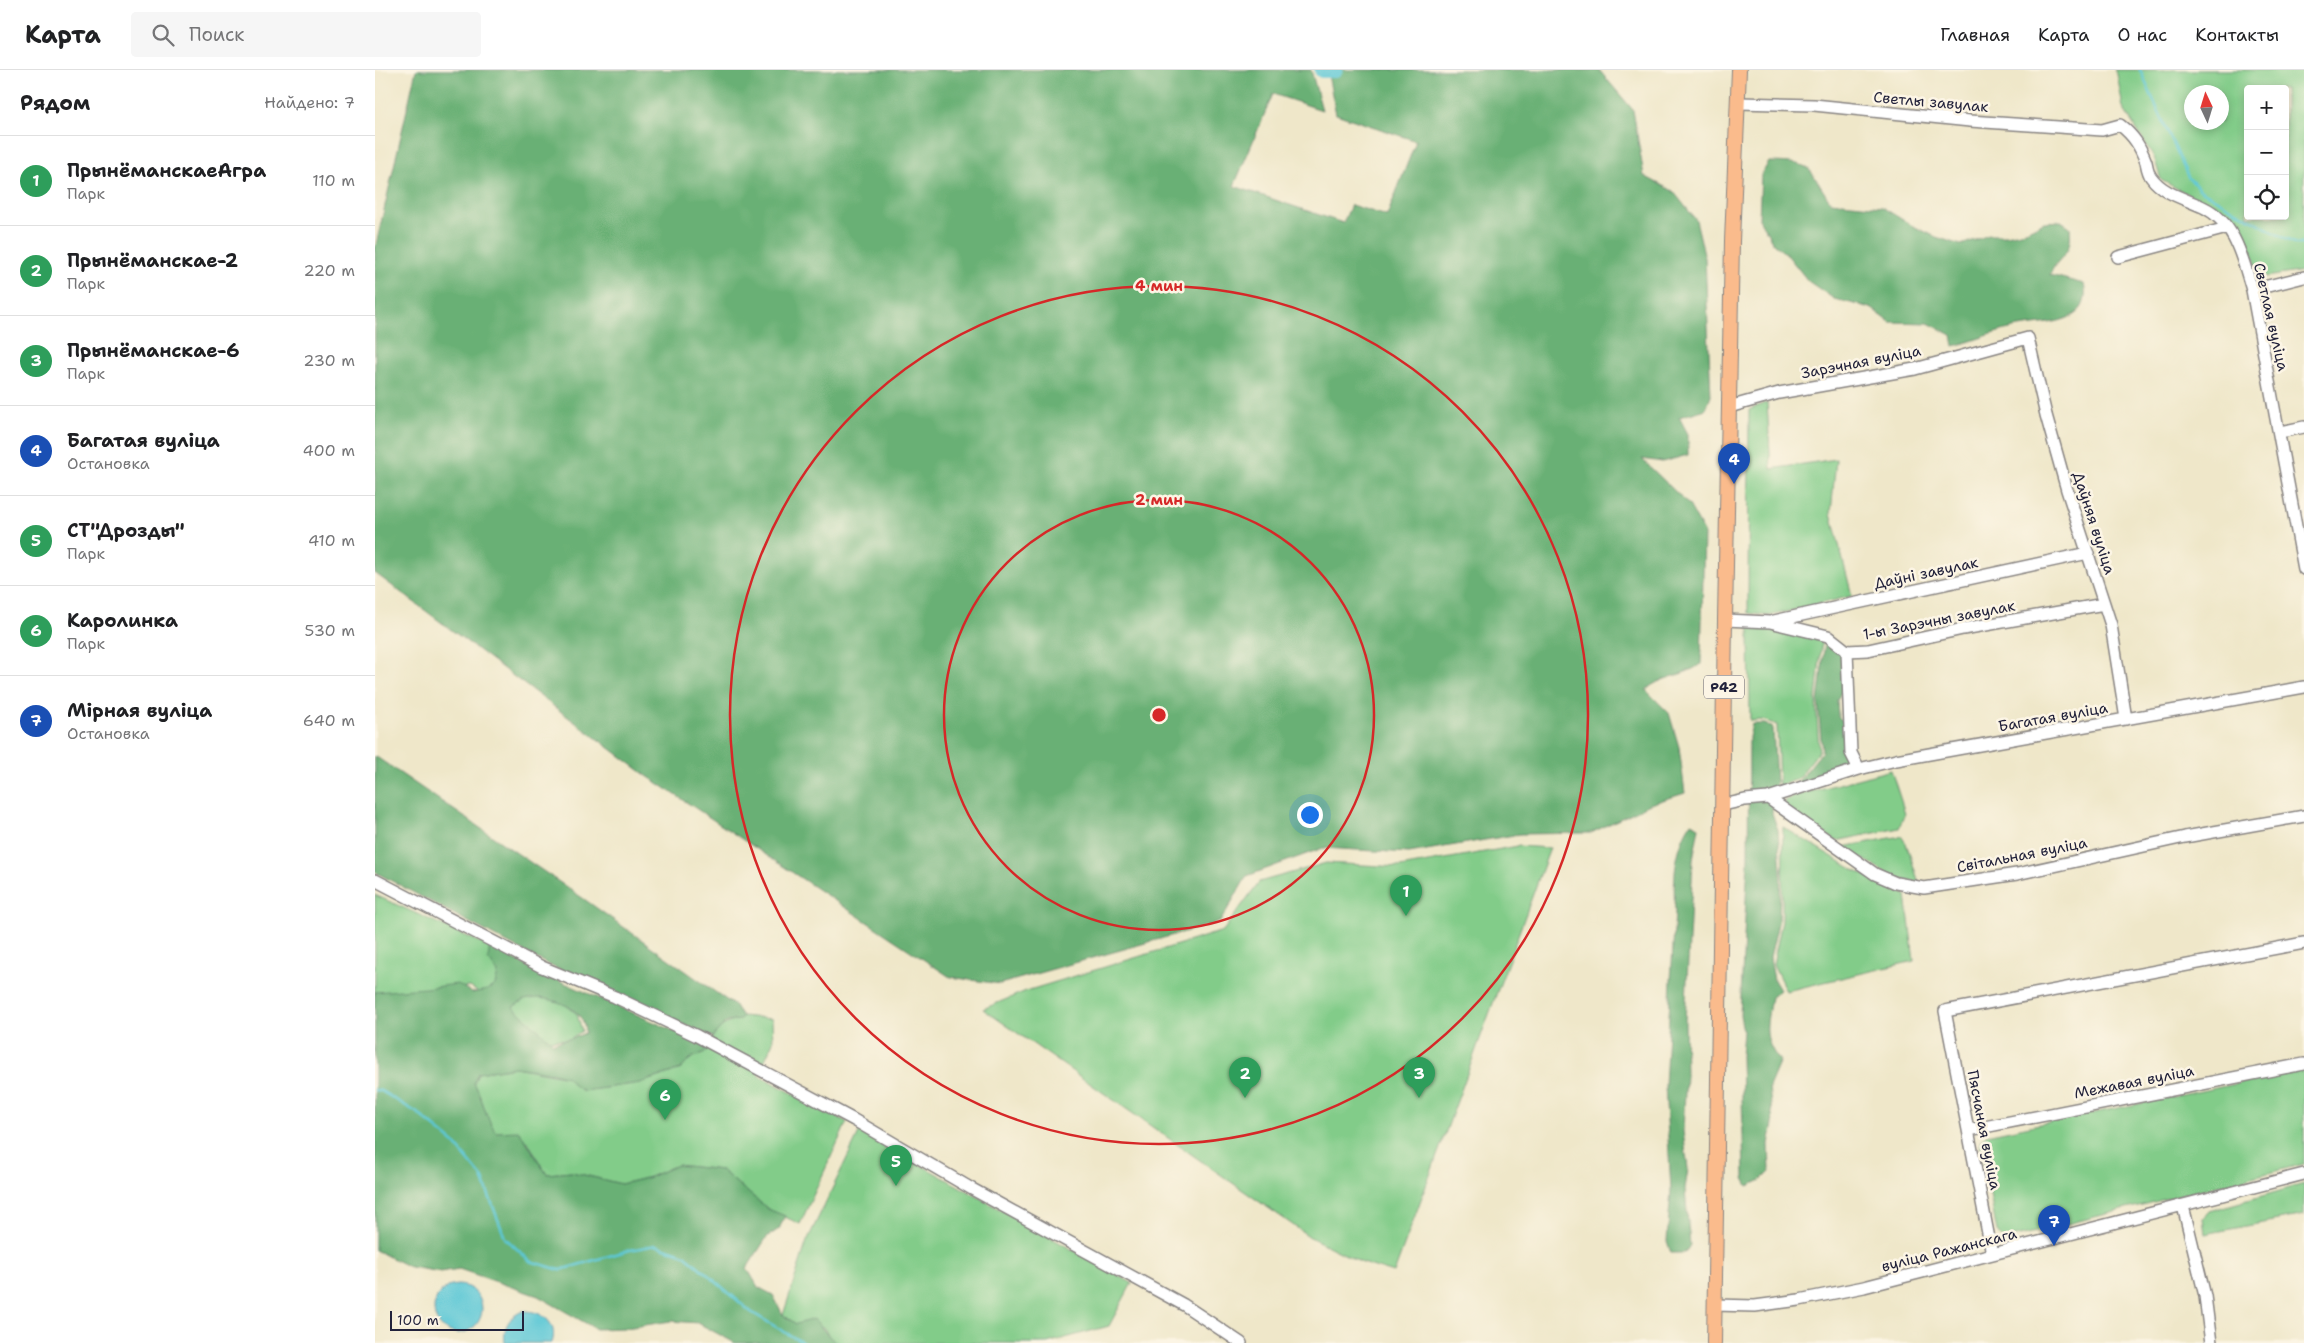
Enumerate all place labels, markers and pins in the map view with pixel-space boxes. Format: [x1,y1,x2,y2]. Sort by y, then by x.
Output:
pin: 4 [1718,443,1750,484]
centre of rings [1150,706,1168,724]
pin: 1 [1390,875,1422,916]
pin: 2 [1229,1057,1261,1098]
pin: 3 [1403,1057,1435,1098]
pin: 6 [649,1079,681,1120]
pin: 5 [880,1145,912,1186]
pin: 7 [2038,1205,2070,1246]

